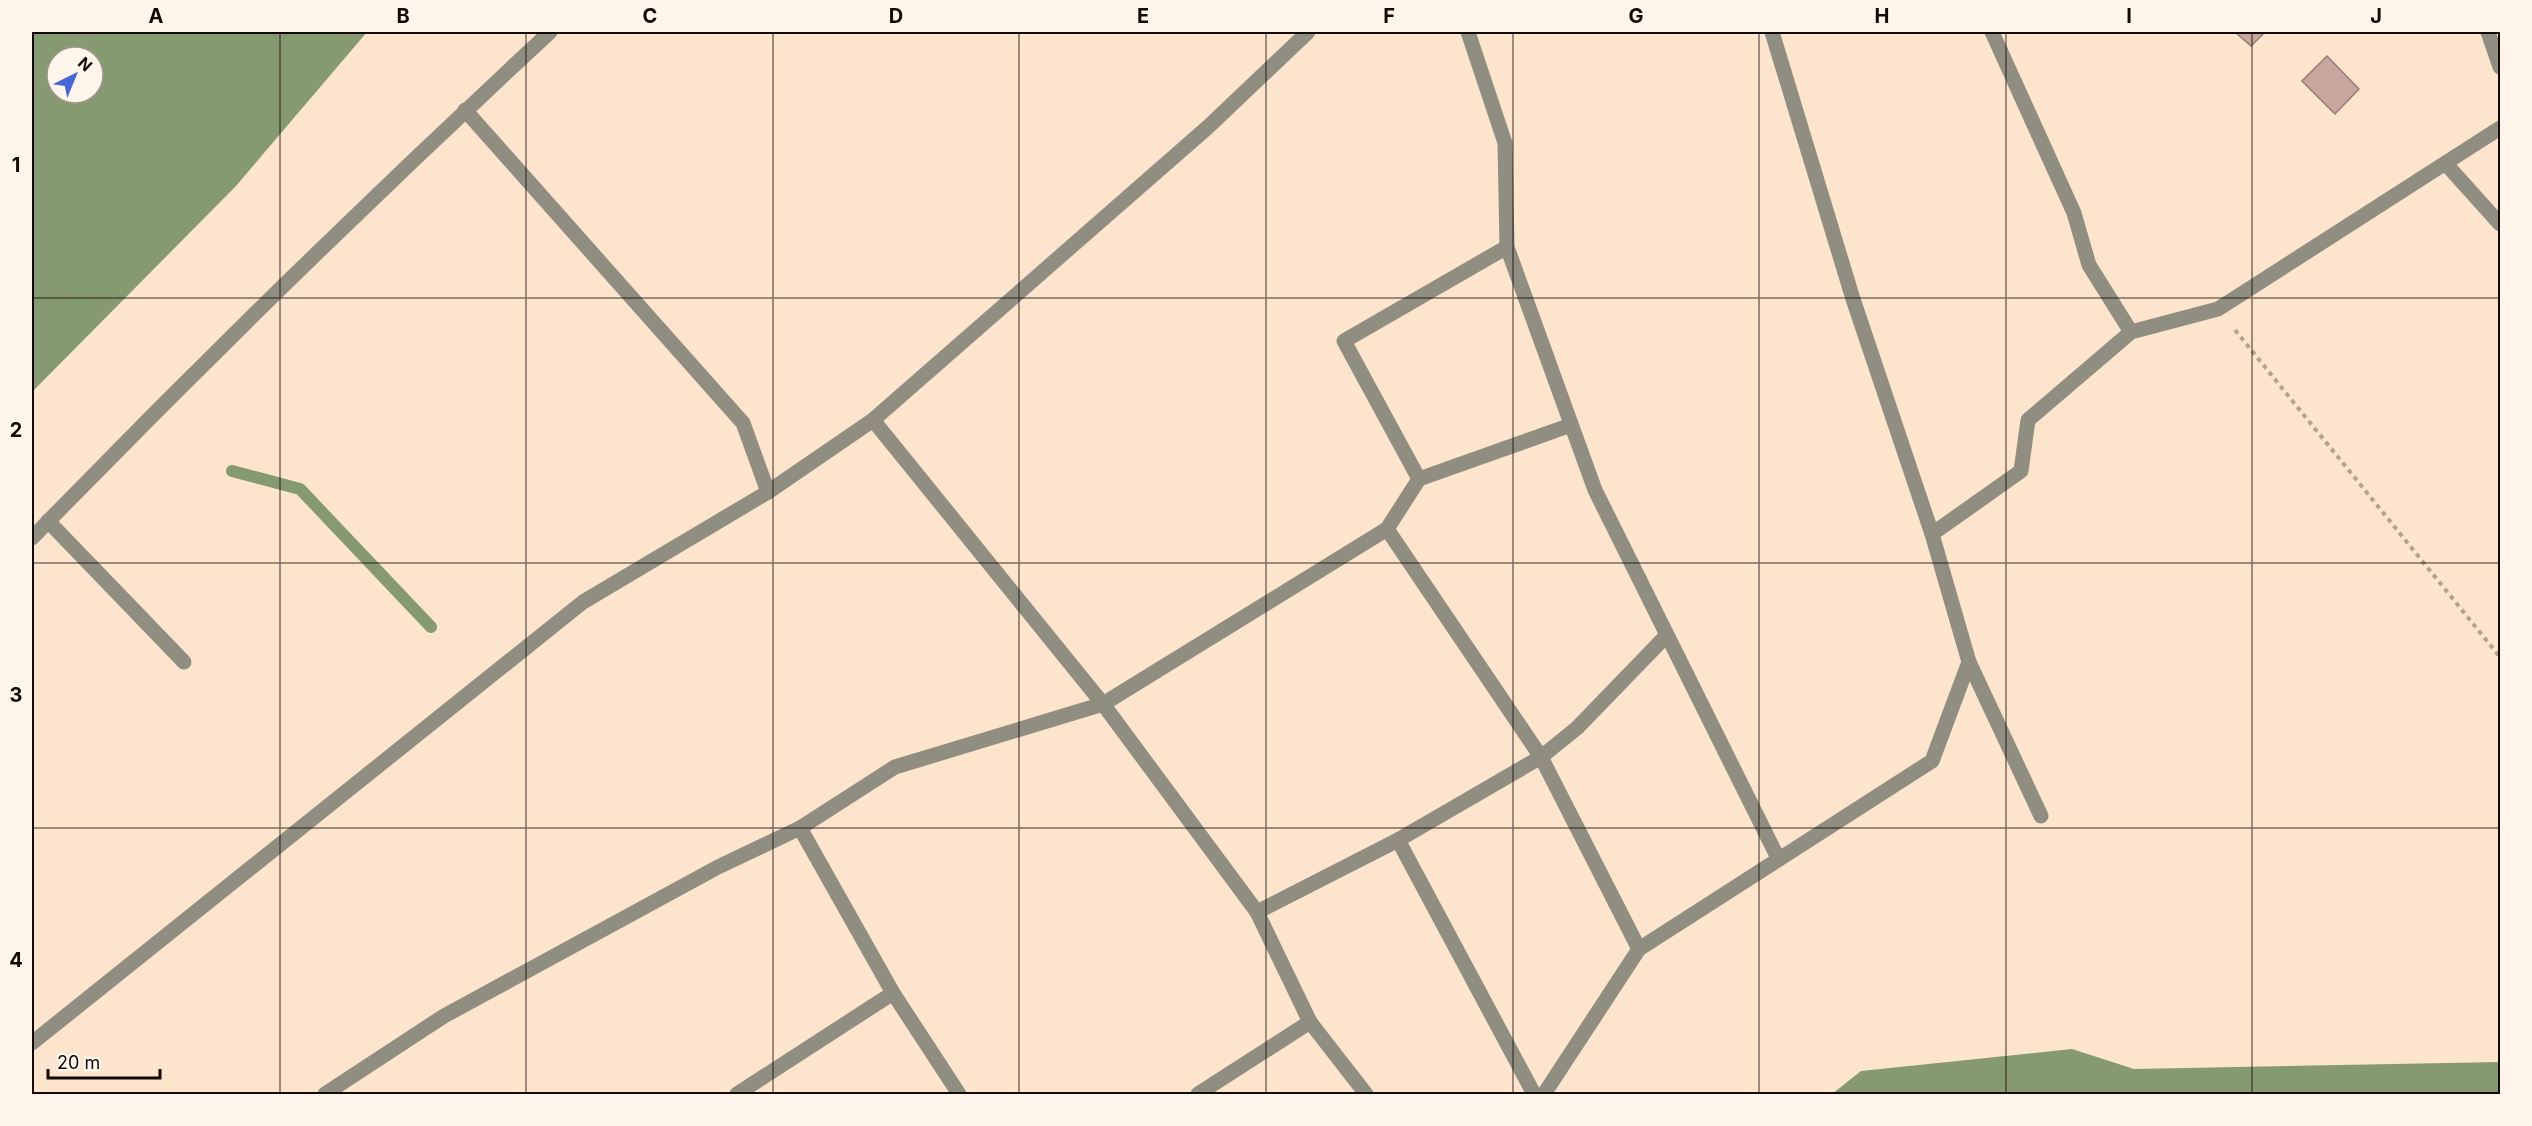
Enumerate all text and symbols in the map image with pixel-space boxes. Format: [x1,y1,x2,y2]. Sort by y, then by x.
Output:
text: A [149,4,164,28]
text: B [396,4,410,28]
text: C [643,4,657,28]
text: D [889,4,903,28]
text: E [1137,4,1149,28]
text: F [1383,4,1395,28]
text: G [1628,4,1644,28]
text: H [1875,4,1889,28]
text: I [2126,4,2132,28]
text: J [2370,4,2382,28]
north arrow [45,45,105,105]
text: N [74,53,97,76]
text: 1 [12,153,20,177]
text: 2 [10,418,22,442]
text: 3 [10,683,22,707]
text: 4 [9,948,23,972]
scale bar [48,1042,160,1080]
text: 20 m [57,1052,100,1073]

